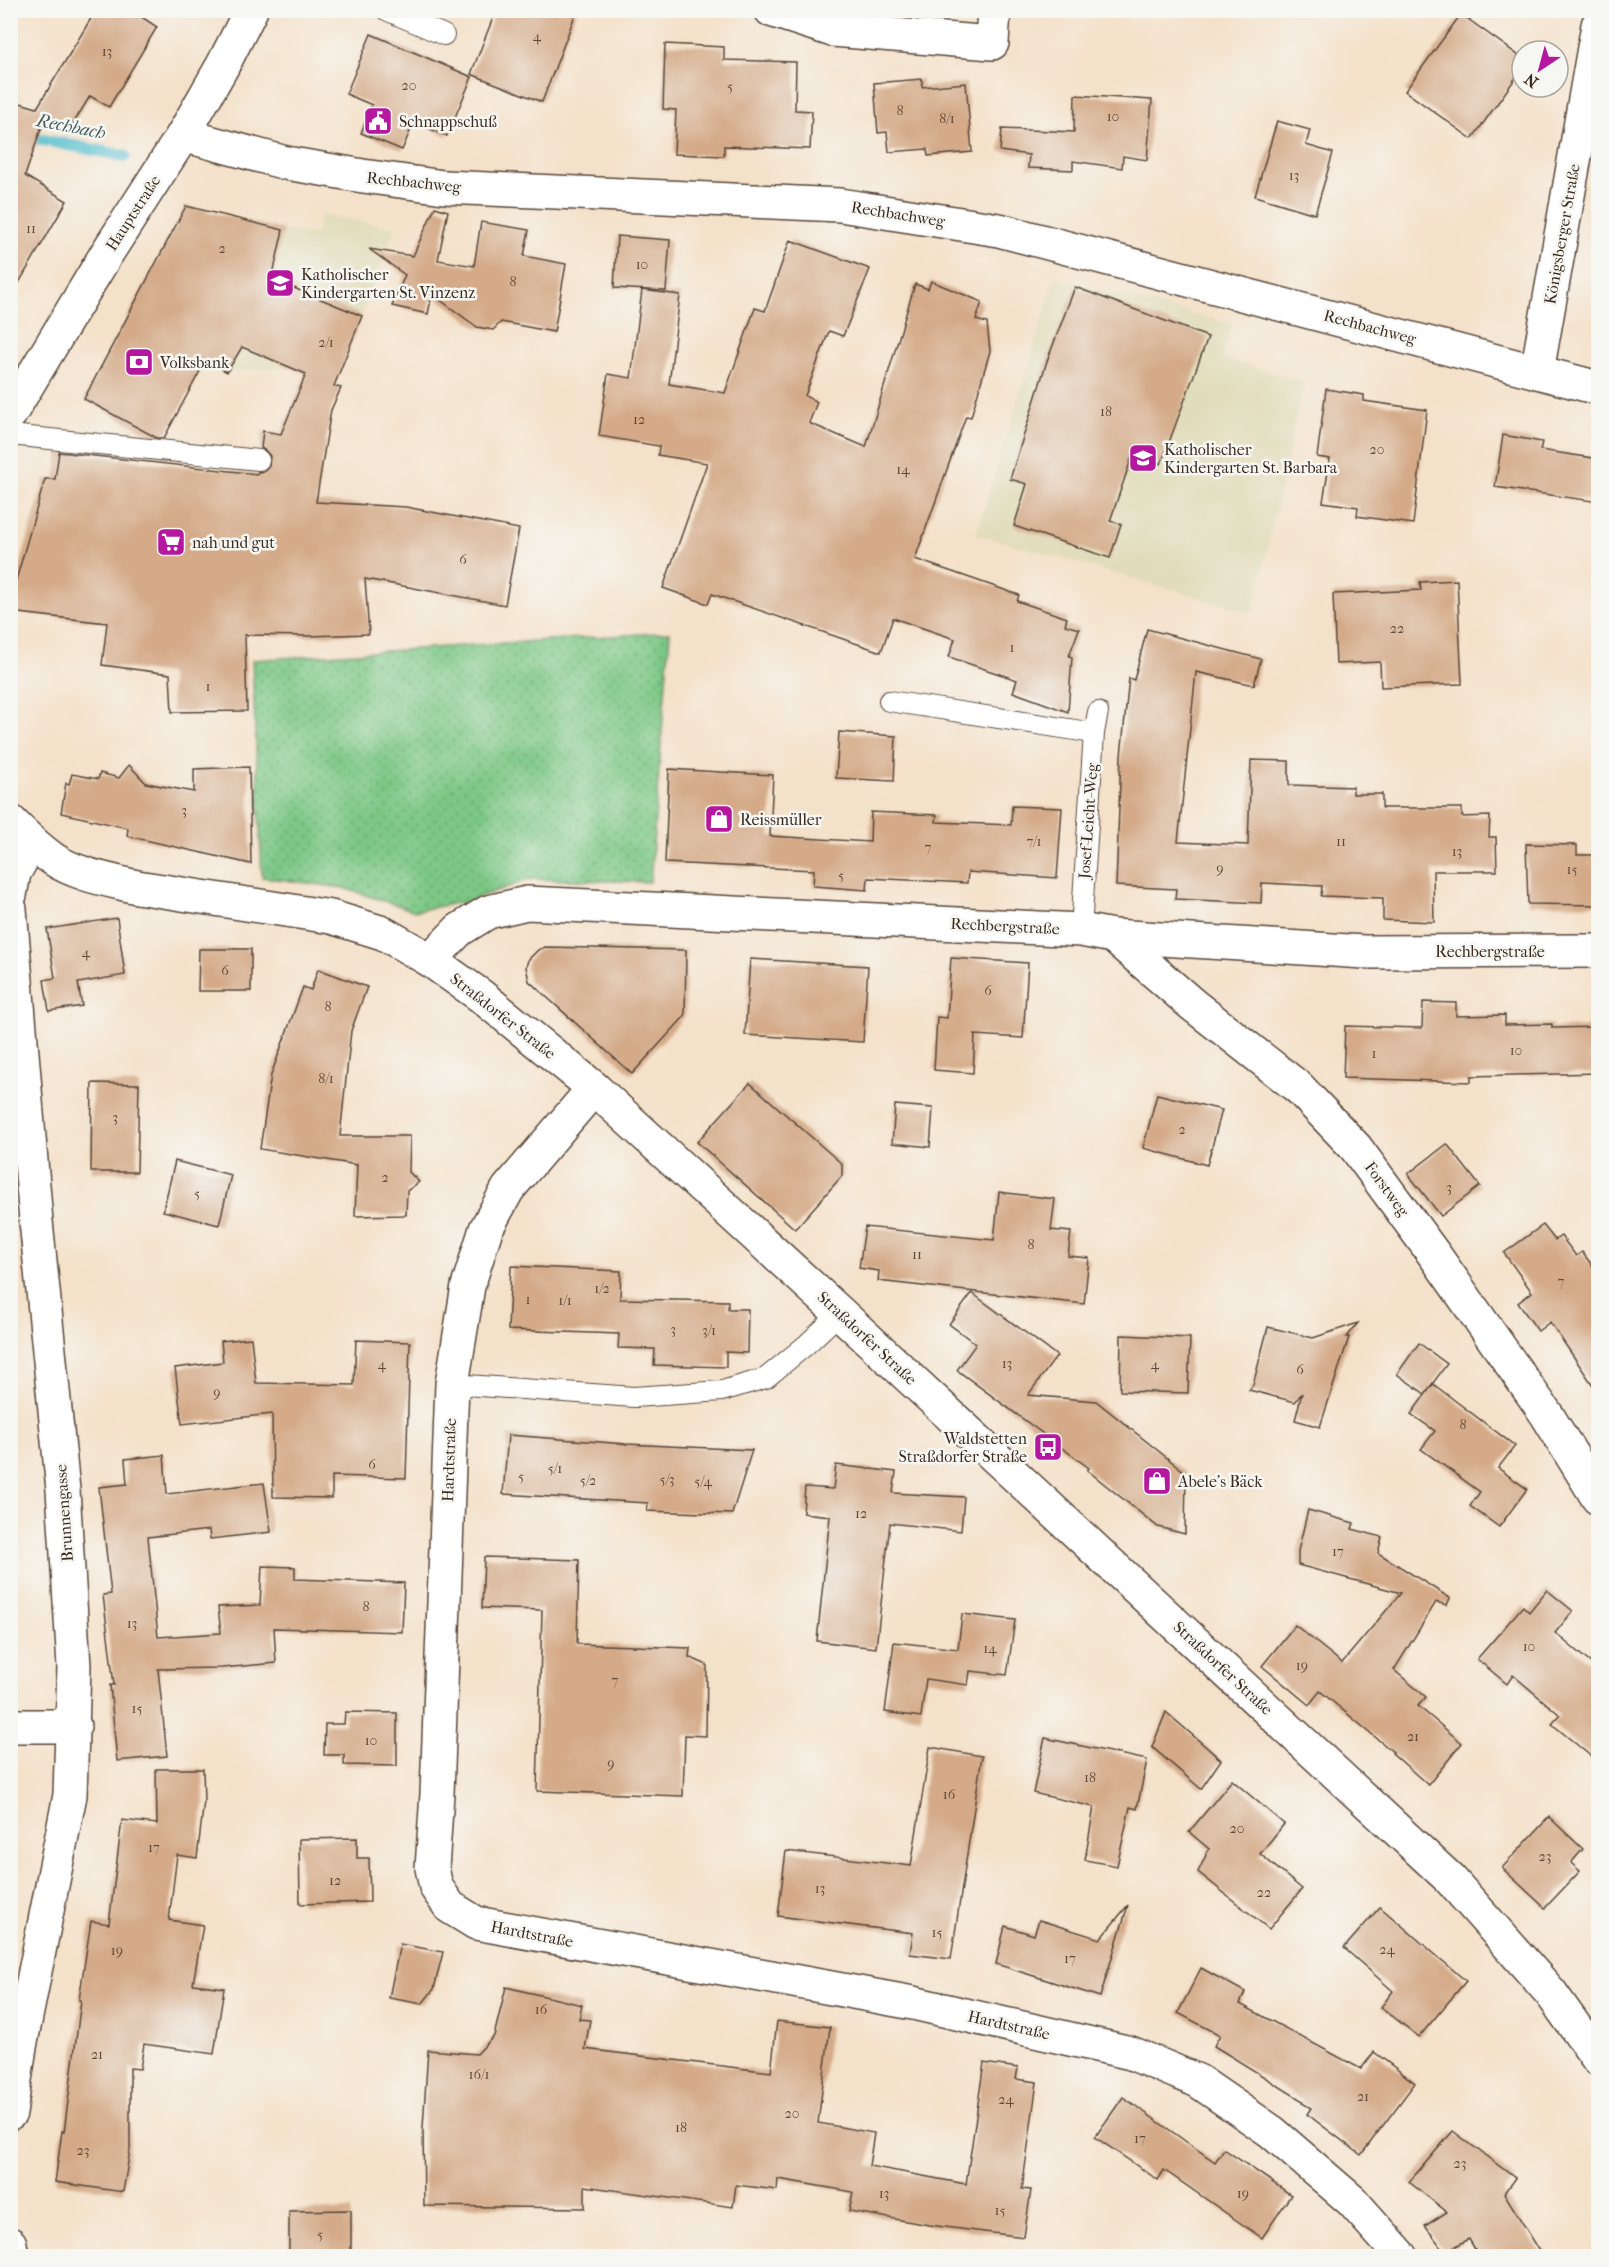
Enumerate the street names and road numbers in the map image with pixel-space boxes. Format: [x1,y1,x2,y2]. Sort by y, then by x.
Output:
street label: Königsberger Straße [1540,162,1584,306]
street label: Rechbachweg [366,168,463,196]
street label: Hauptstraße [102,172,164,254]
street label: Rechbachweg [850,197,947,231]
street label: Rechbachweg [1322,306,1419,349]
street label: Josef-Leicht-Weg [1074,762,1102,882]
street label: Rechbergstraße [950,914,1060,938]
street label: Rechbergstraße [1435,942,1545,961]
street label: Straßdorfer Straße [447,969,560,1063]
street label: Forstweg [1361,1158,1413,1220]
street label: Straßdorfer Straße [814,1287,921,1389]
street label: Hardtstraße [438,1418,460,1502]
street label: Brunnengasse [51,1464,77,1562]
street label: Straßdorfer Straße [1170,1617,1277,1719]
street label: Hardtstraße [489,1917,575,1951]
street label: Hardtstraße [966,2006,1052,2044]

